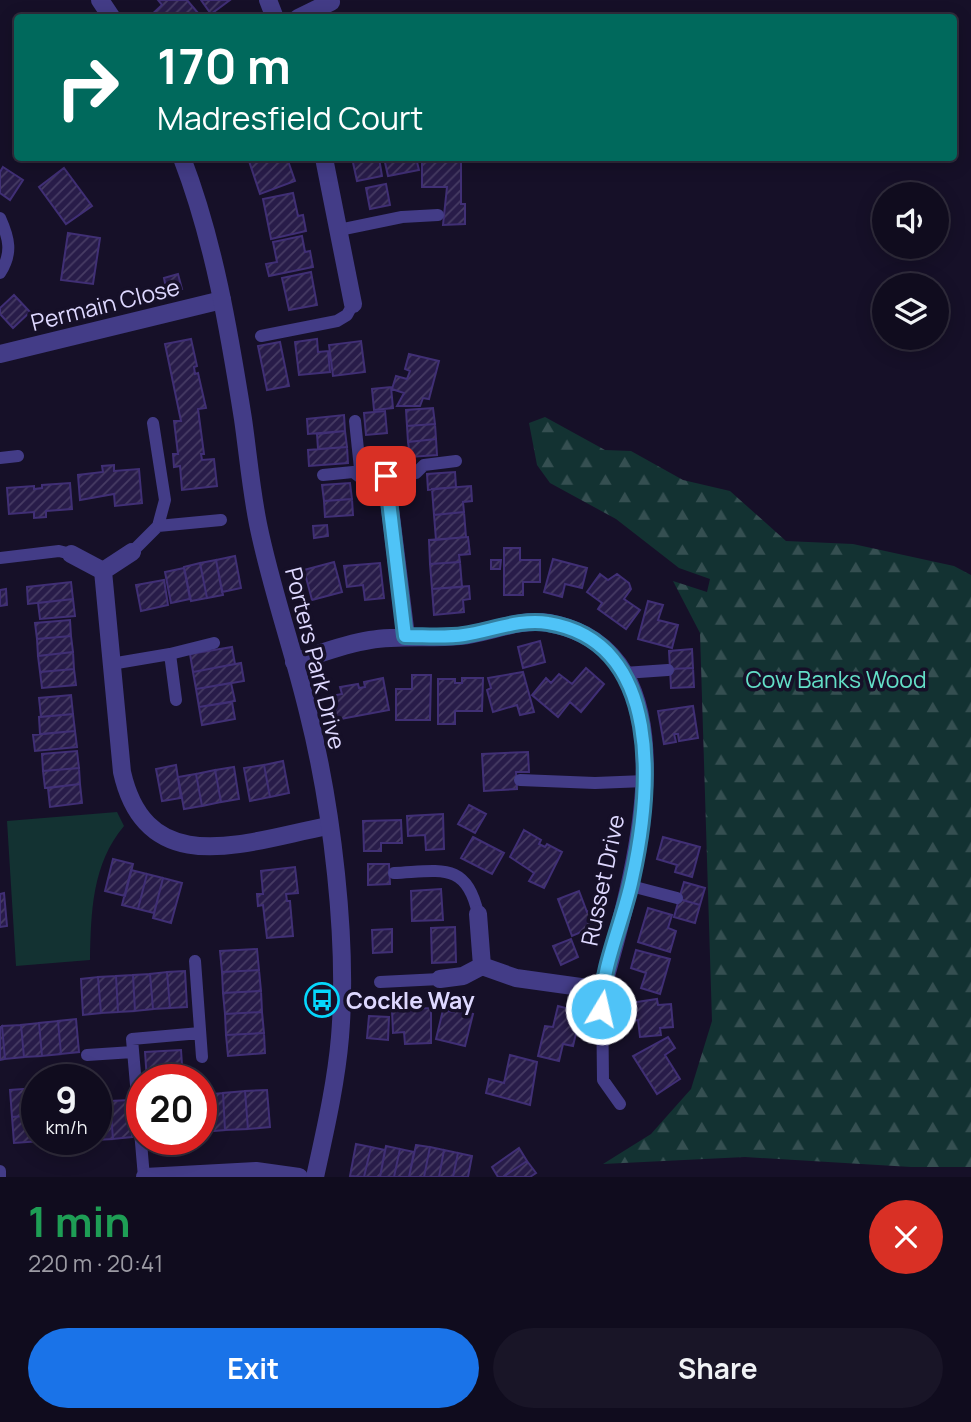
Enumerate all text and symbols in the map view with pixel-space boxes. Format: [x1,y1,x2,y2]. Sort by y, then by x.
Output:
text: 170 m [157,32,291,99]
icon: right [42,42,133,133]
text: Madresfield Court [157,96,423,140]
map controls [872,182,949,350]
button: sound [872,182,949,259]
street label: Permain Close [27,270,183,338]
button: layers [872,273,949,350]
pin [356,446,416,506]
icon: arrive [367,457,405,495]
street label: Porters Park Drive [278,564,354,752]
park label: Cow Banks Wood [745,663,927,695]
street label: Russet Drive [572,811,632,949]
position arrow [564,972,638,1046]
bus stop icon: Cockle Way [303,981,341,1019]
place label: Cockle Way [346,984,475,1016]
speed limit sign: 20 [126,1064,217,1155]
text: 9 [56,1076,77,1124]
text: km/h [46,1115,87,1139]
text: 1 min [28,1192,131,1250]
button: close [869,1200,943,1274]
text: 220 m · 20:41 [28,1247,163,1279]
button: Exit [28,1328,479,1408]
button: Share [493,1328,943,1408]

